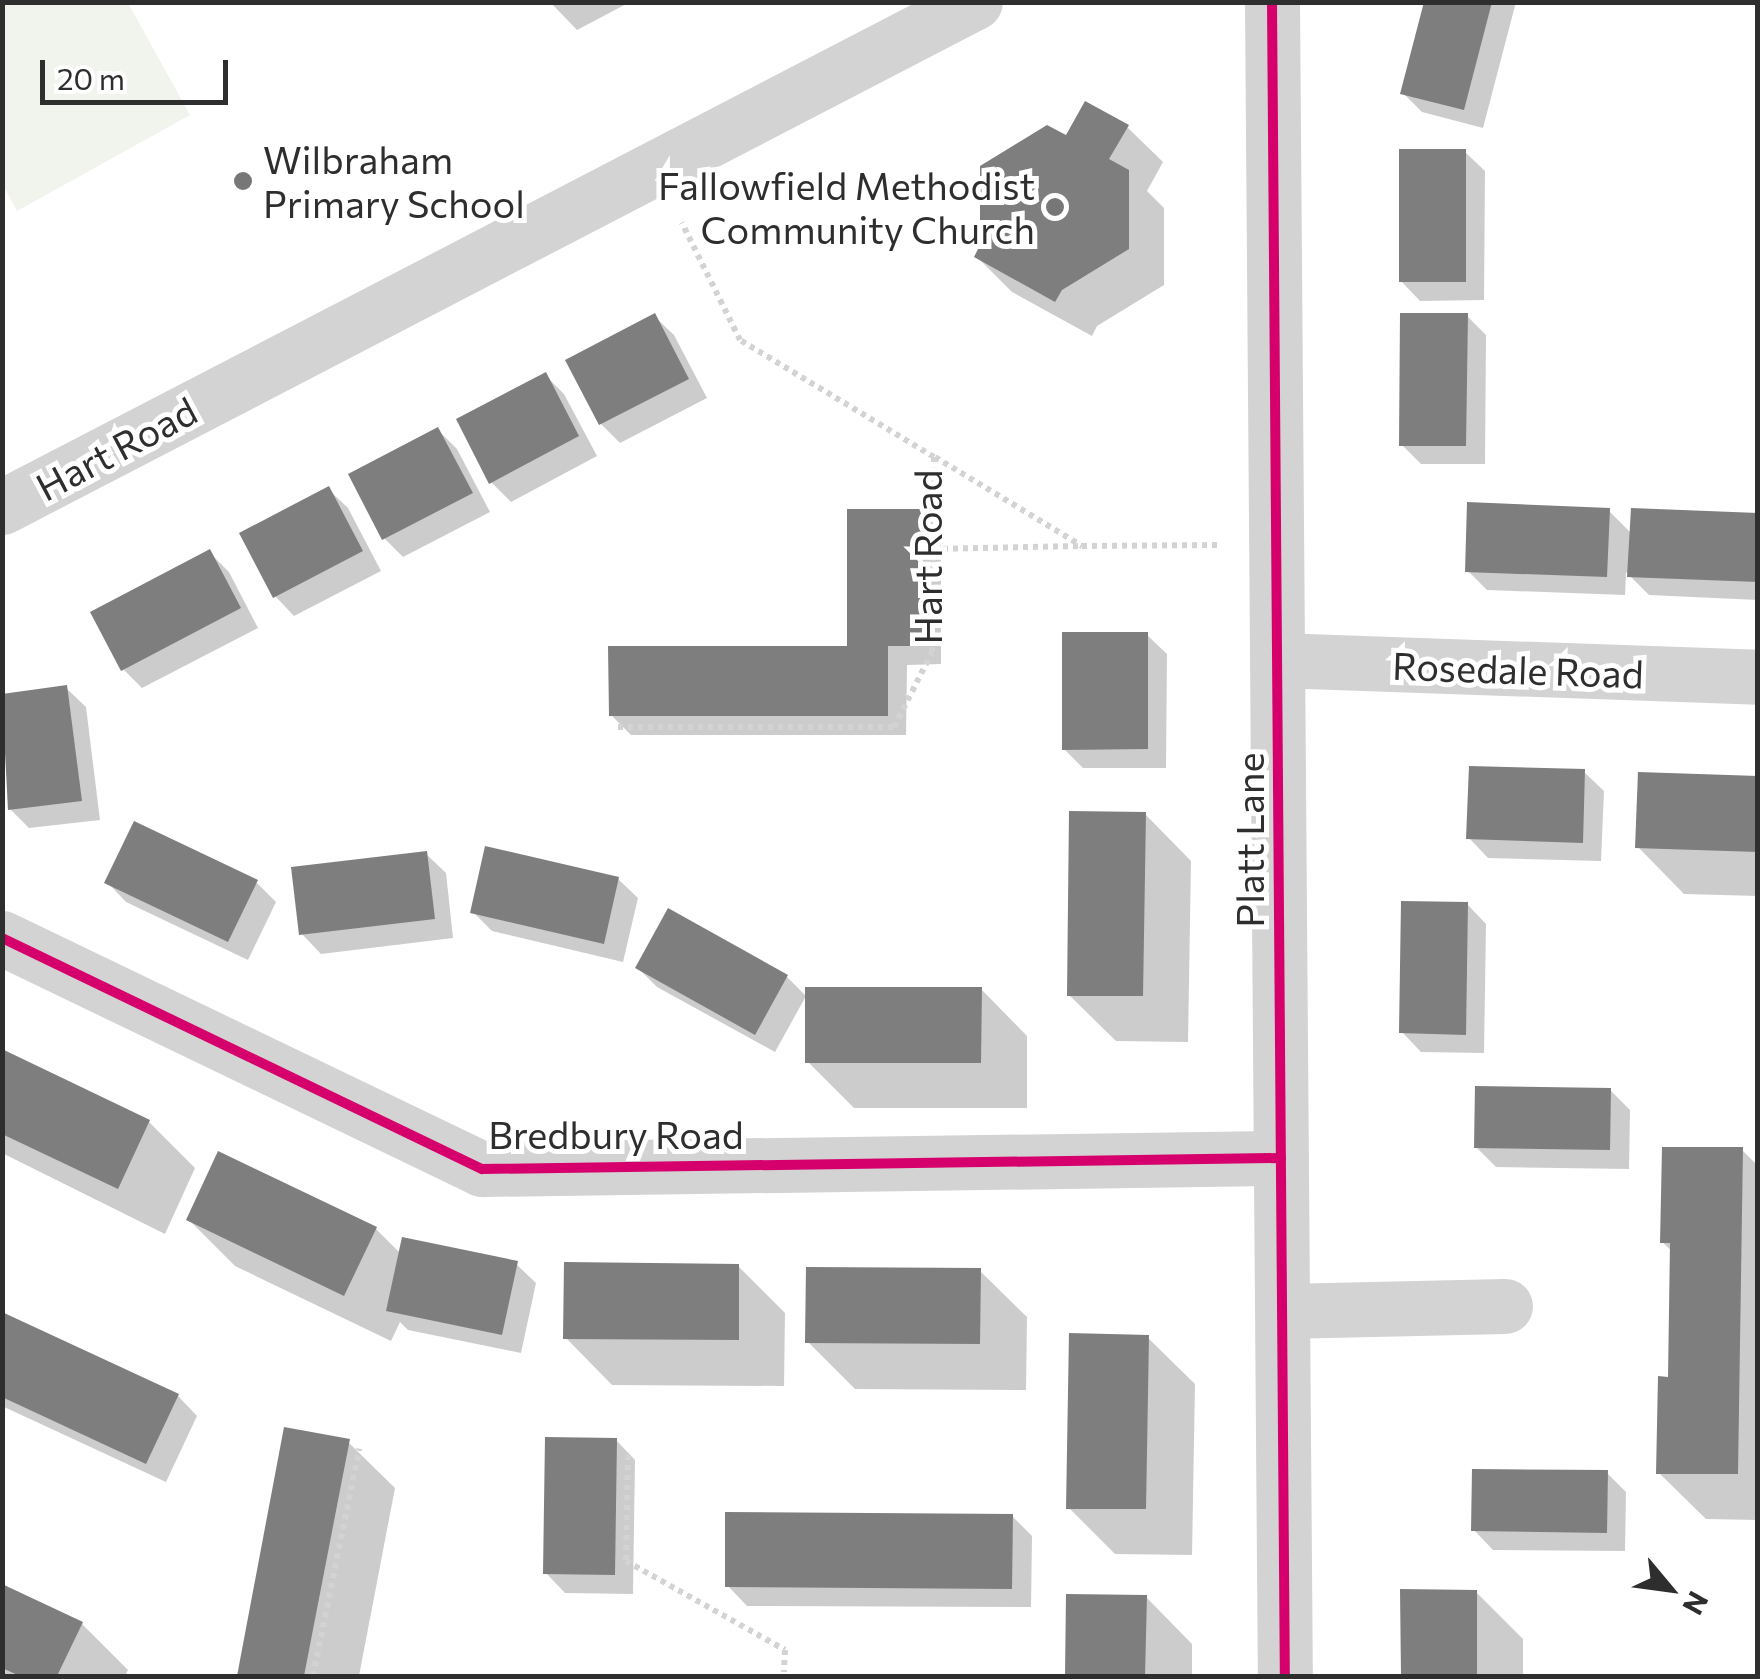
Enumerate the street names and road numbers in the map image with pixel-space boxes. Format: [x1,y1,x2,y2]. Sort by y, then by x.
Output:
street label: Hart Road [28,387,204,509]
street label: Hart Road [904,469,950,645]
street label: Rosedale Road [1392,642,1644,696]
street label: Platt Lane [1226,752,1272,928]
street label: Bredbury Road [488,1111,744,1157]

